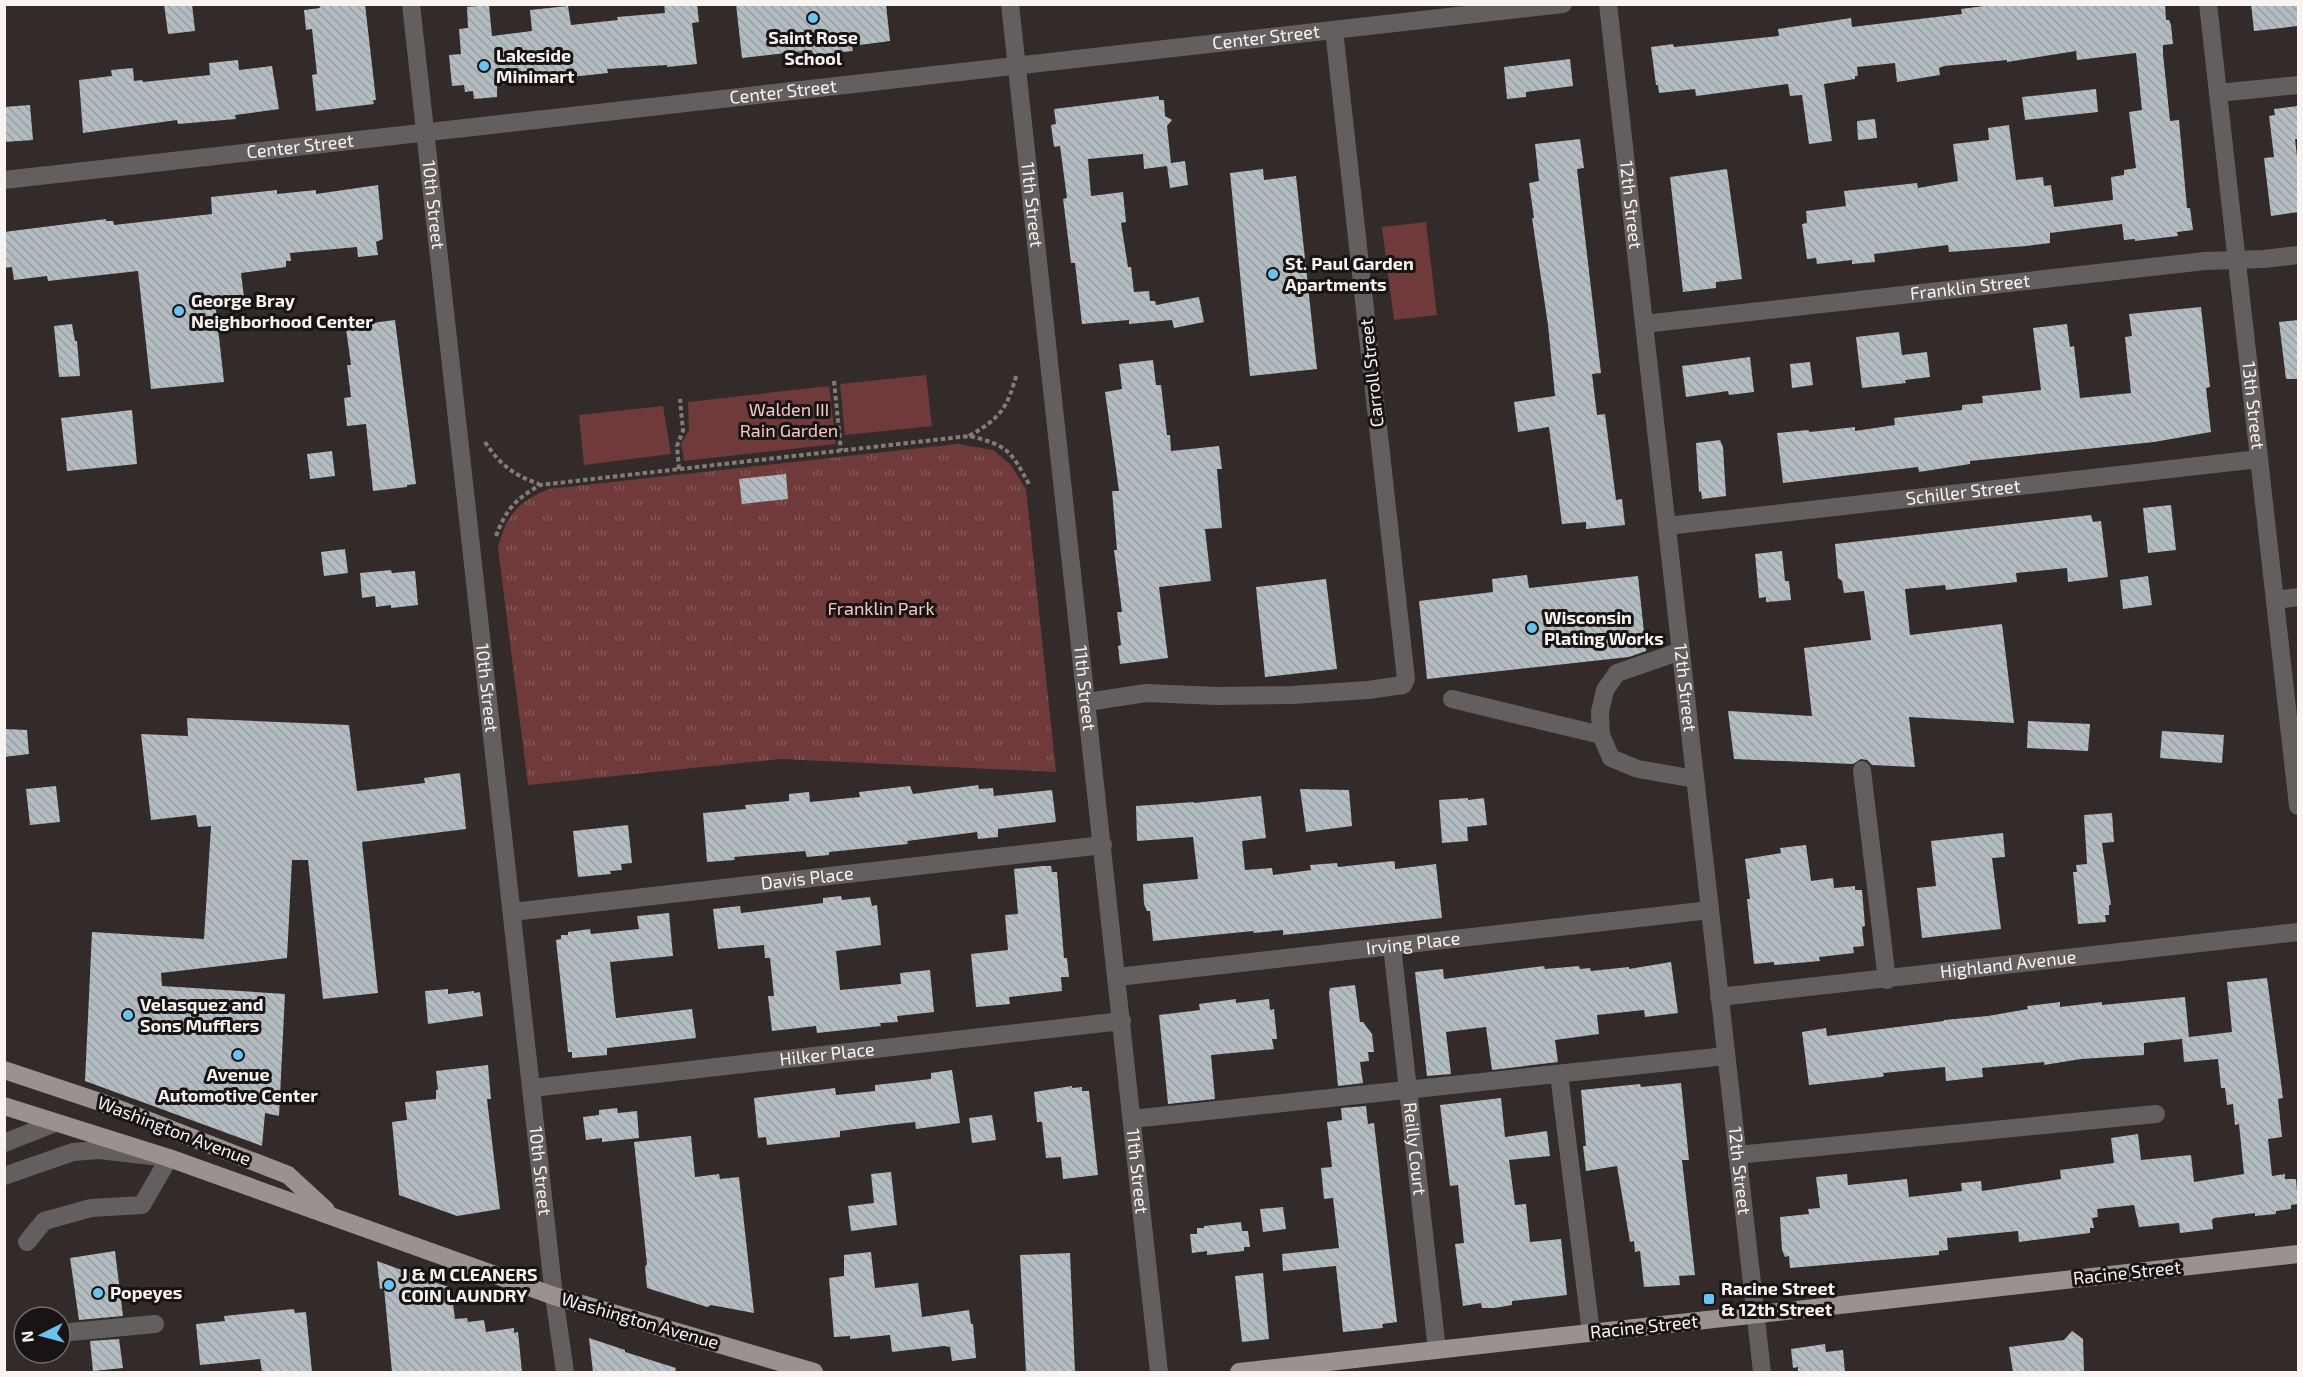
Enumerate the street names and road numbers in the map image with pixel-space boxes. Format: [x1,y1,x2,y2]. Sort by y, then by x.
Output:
street label: Center Street [1211,20,1321,54]
street label: Center Street [728,74,838,108]
street label: Center Street [245,129,355,163]
street label: 10th Street [418,159,450,250]
street label: 12th Street [1616,159,1647,250]
street label: 11th Street [1017,161,1048,249]
street label: Franklin Street [1909,269,2031,304]
street label: Carroll Street [1354,318,1388,428]
street label: 13th Street [2238,360,2270,451]
street label: Schiller Street [1905,474,2022,509]
street label: 10th Street [472,642,504,734]
street label: 12th Street [1670,642,1702,733]
street label: 11th Street [1070,644,1101,732]
street label: Davis Place [759,861,855,894]
street label: Irving Place [1365,926,1461,959]
street label: Highland Avenue [1939,945,2077,982]
street label: Hilker Place [778,1037,876,1070]
street label: Washington Avenue [94,1091,254,1169]
street label: Reilly Court [1399,1101,1432,1196]
street label: 10th Street [525,1125,557,1217]
street label: 12th Street [1724,1125,1756,1216]
street label: 11th Street [1123,1127,1154,1215]
street label: Racine Street [2072,1255,2182,1289]
street label: Washington Avenue [559,1287,722,1353]
street label: Racine Street [1589,1309,1699,1343]

